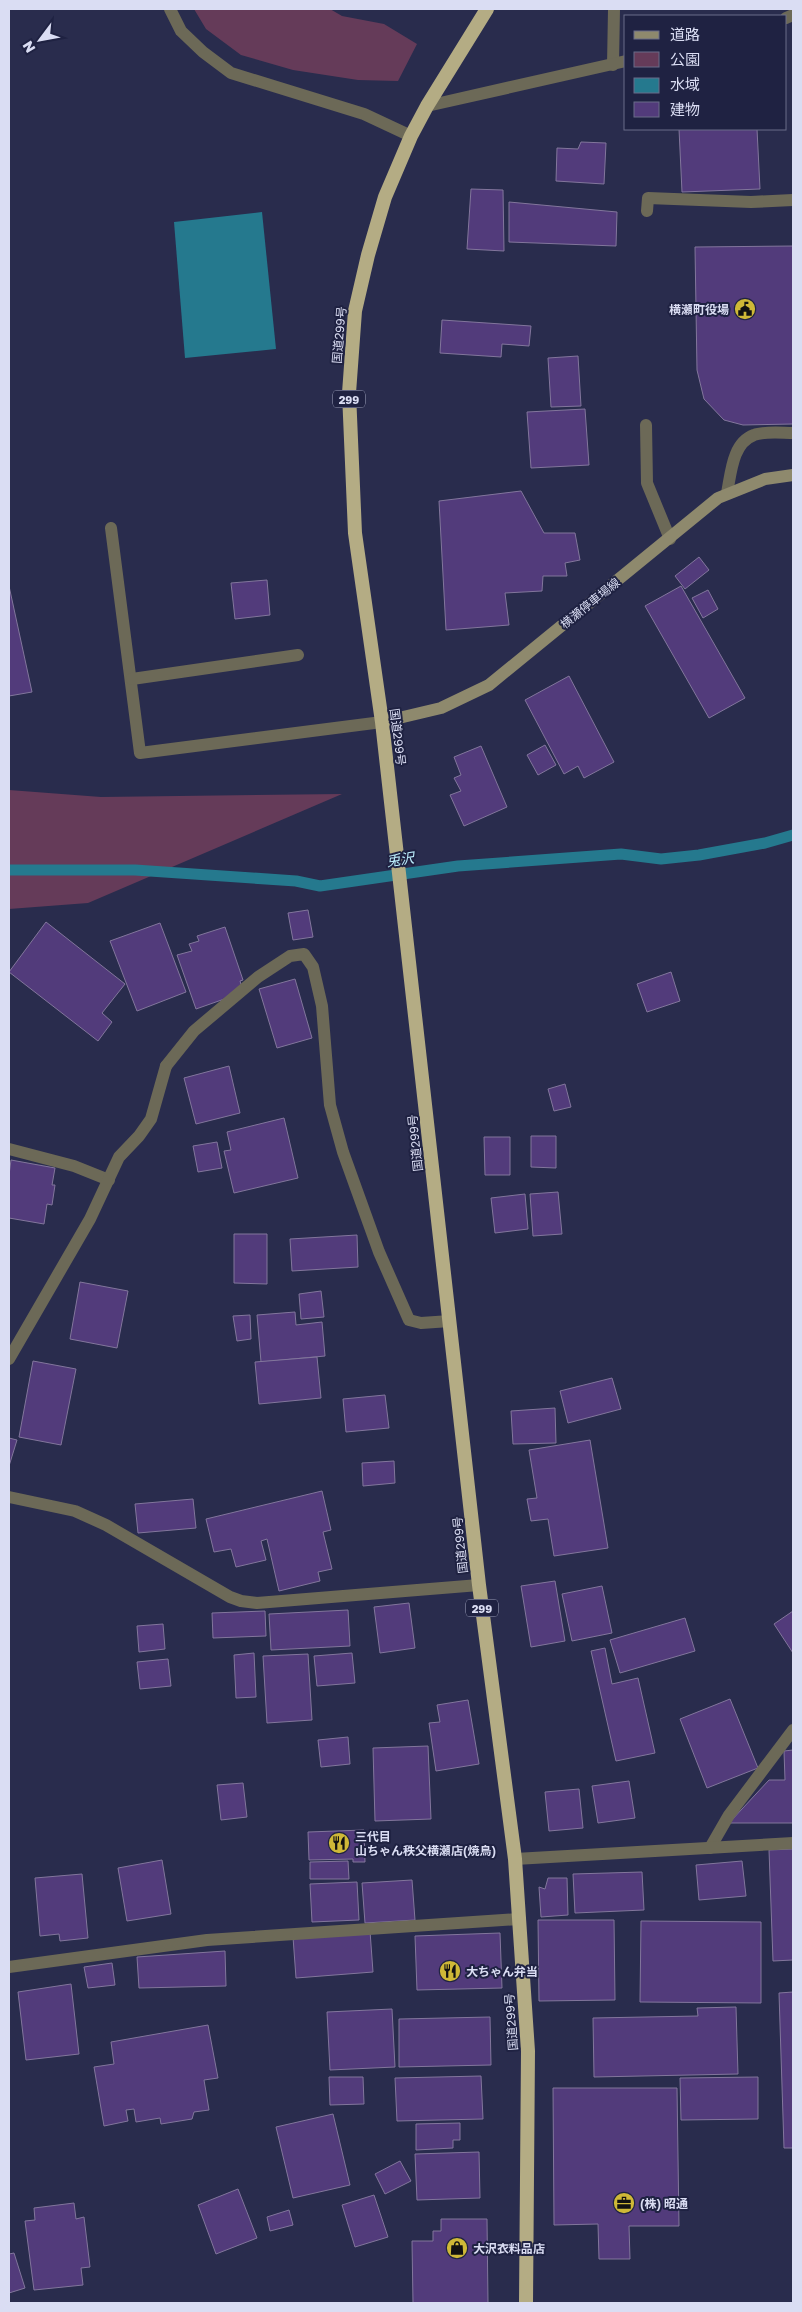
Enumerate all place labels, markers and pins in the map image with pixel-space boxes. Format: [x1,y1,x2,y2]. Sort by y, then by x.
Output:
public building icon: 横瀬町役場 [733,297,757,321]
place label: 横瀬町役場 [669,302,729,317]
place label: 三代目 山ちゃん秩父横瀬店(焼鳥) [355,1829,496,1858]
restaurant icon: 三代目 山ちゃん秩父横瀬店(焼鳥) [327,1831,351,1855]
restaurant icon: 大ちゃん弁当 [438,1959,462,1983]
place label: 大ちゃん弁当 [466,1964,538,1979]
office icon: (株) 昭通 [612,2191,636,2215]
place label: (株) 昭通 [640,2196,688,2211]
shop icon: 大沢衣料品店 [445,2236,469,2260]
place label: 大沢衣料品店 [473,2241,545,2256]

